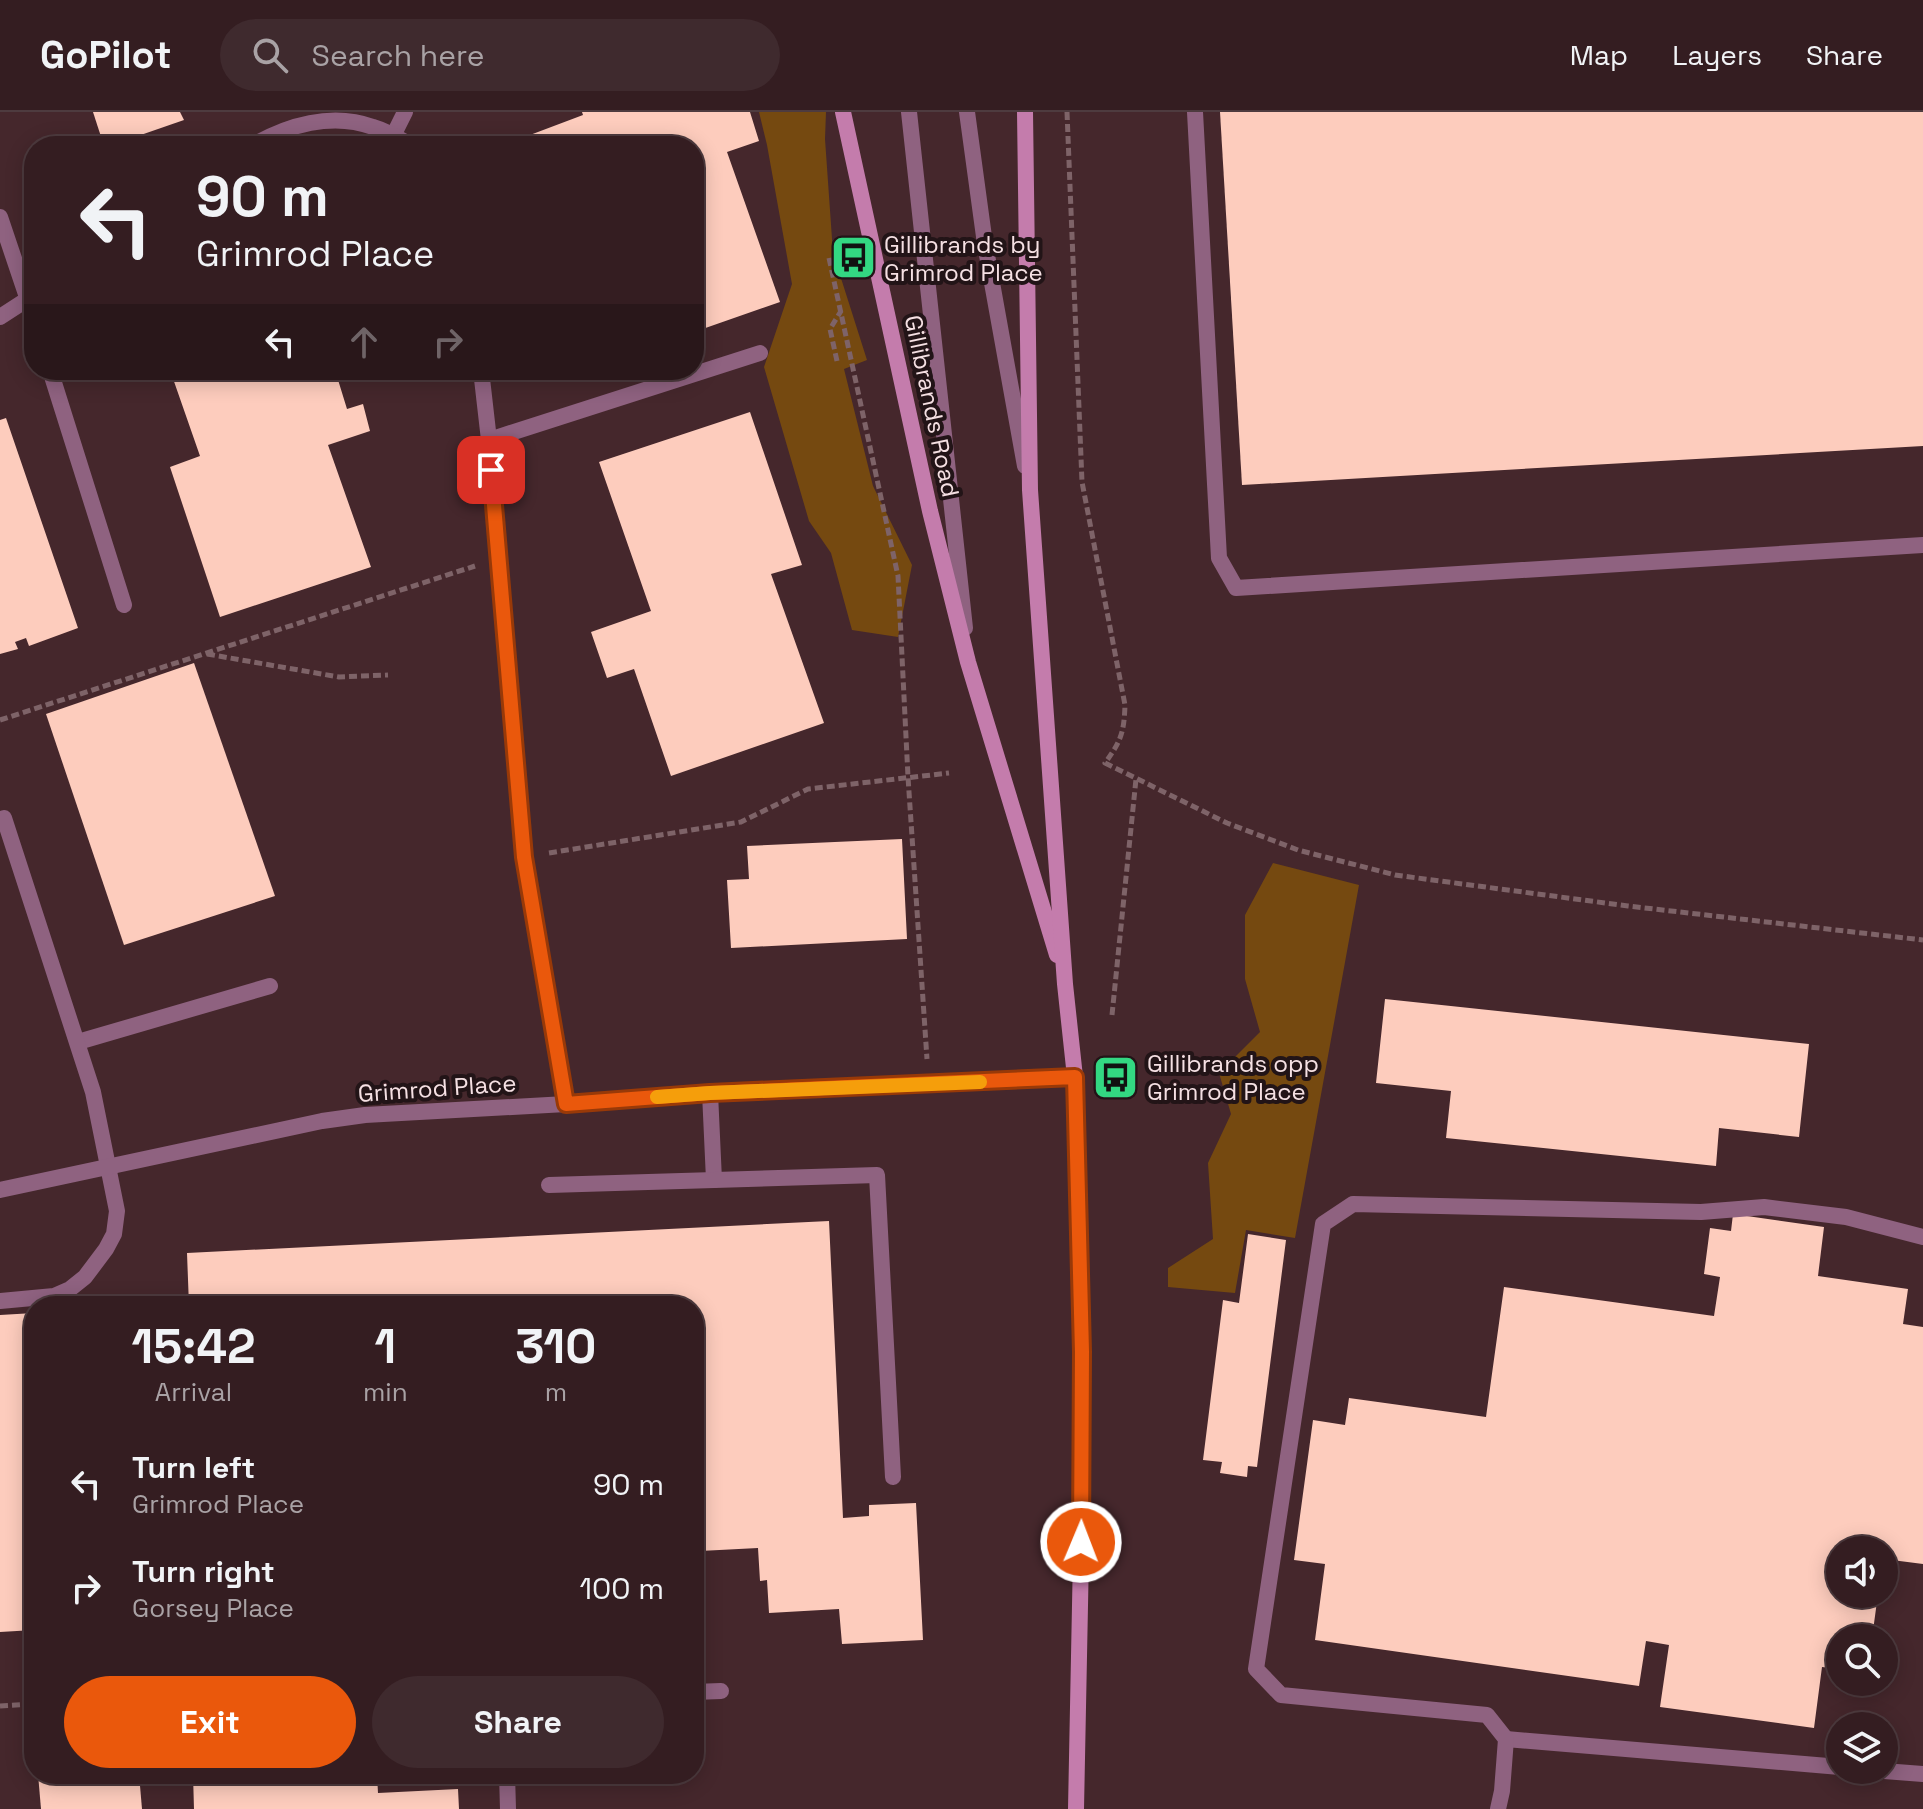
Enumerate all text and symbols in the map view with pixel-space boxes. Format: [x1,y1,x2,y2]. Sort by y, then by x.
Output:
search box [220,19,780,91]
text: GoPilot [40,31,172,79]
icon: search [248,33,292,77]
text: Search here [312,36,484,75]
text: Map [1570,37,1628,73]
text: Layers [1672,37,1762,73]
text: Share [1806,37,1883,73]
text: 90 m [196,161,329,232]
icon: left [64,168,168,272]
place label: Gillibrands by Grimrod Place [884,229,1043,288]
text: Grimrod Place [196,231,434,277]
bus stop icon: Gillibrands by Grimrod Place [829,234,877,282]
street label: Gillibrands Road [898,312,966,500]
icon: left [258,320,302,364]
icon: ahead [342,320,386,364]
icon: right [426,320,470,364]
pin [457,436,525,504]
icon: arrive [469,448,513,492]
place label: Gillibrands opp Grimrod Place [1147,1048,1319,1107]
bus stop icon: Gillibrands opp Grimrod Place [1092,1053,1140,1101]
street label: Grimrod Place [357,1067,517,1109]
text: 15:42 [132,1316,255,1377]
text: 1 [374,1316,396,1377]
text: 310 [515,1316,596,1377]
text: Arrival [155,1375,232,1409]
text: min [363,1375,408,1409]
text: m [545,1375,567,1409]
text: Turn left [132,1448,255,1487]
icon: left [64,1462,108,1506]
text: 90 m [593,1465,664,1504]
text: Grimrod Place [132,1487,304,1521]
position arrow [1039,1500,1123,1584]
map controls [1826,1536,1898,1784]
button: sound [1826,1536,1898,1608]
text: Turn right [132,1552,275,1591]
icon: right [64,1566,108,1610]
text: 100 m [579,1569,664,1608]
text: Gorsey Place [132,1591,294,1625]
button: search [1826,1624,1898,1696]
button: Exit [64,1676,356,1768]
button: Share [372,1676,664,1768]
button: layers [1826,1712,1898,1784]

